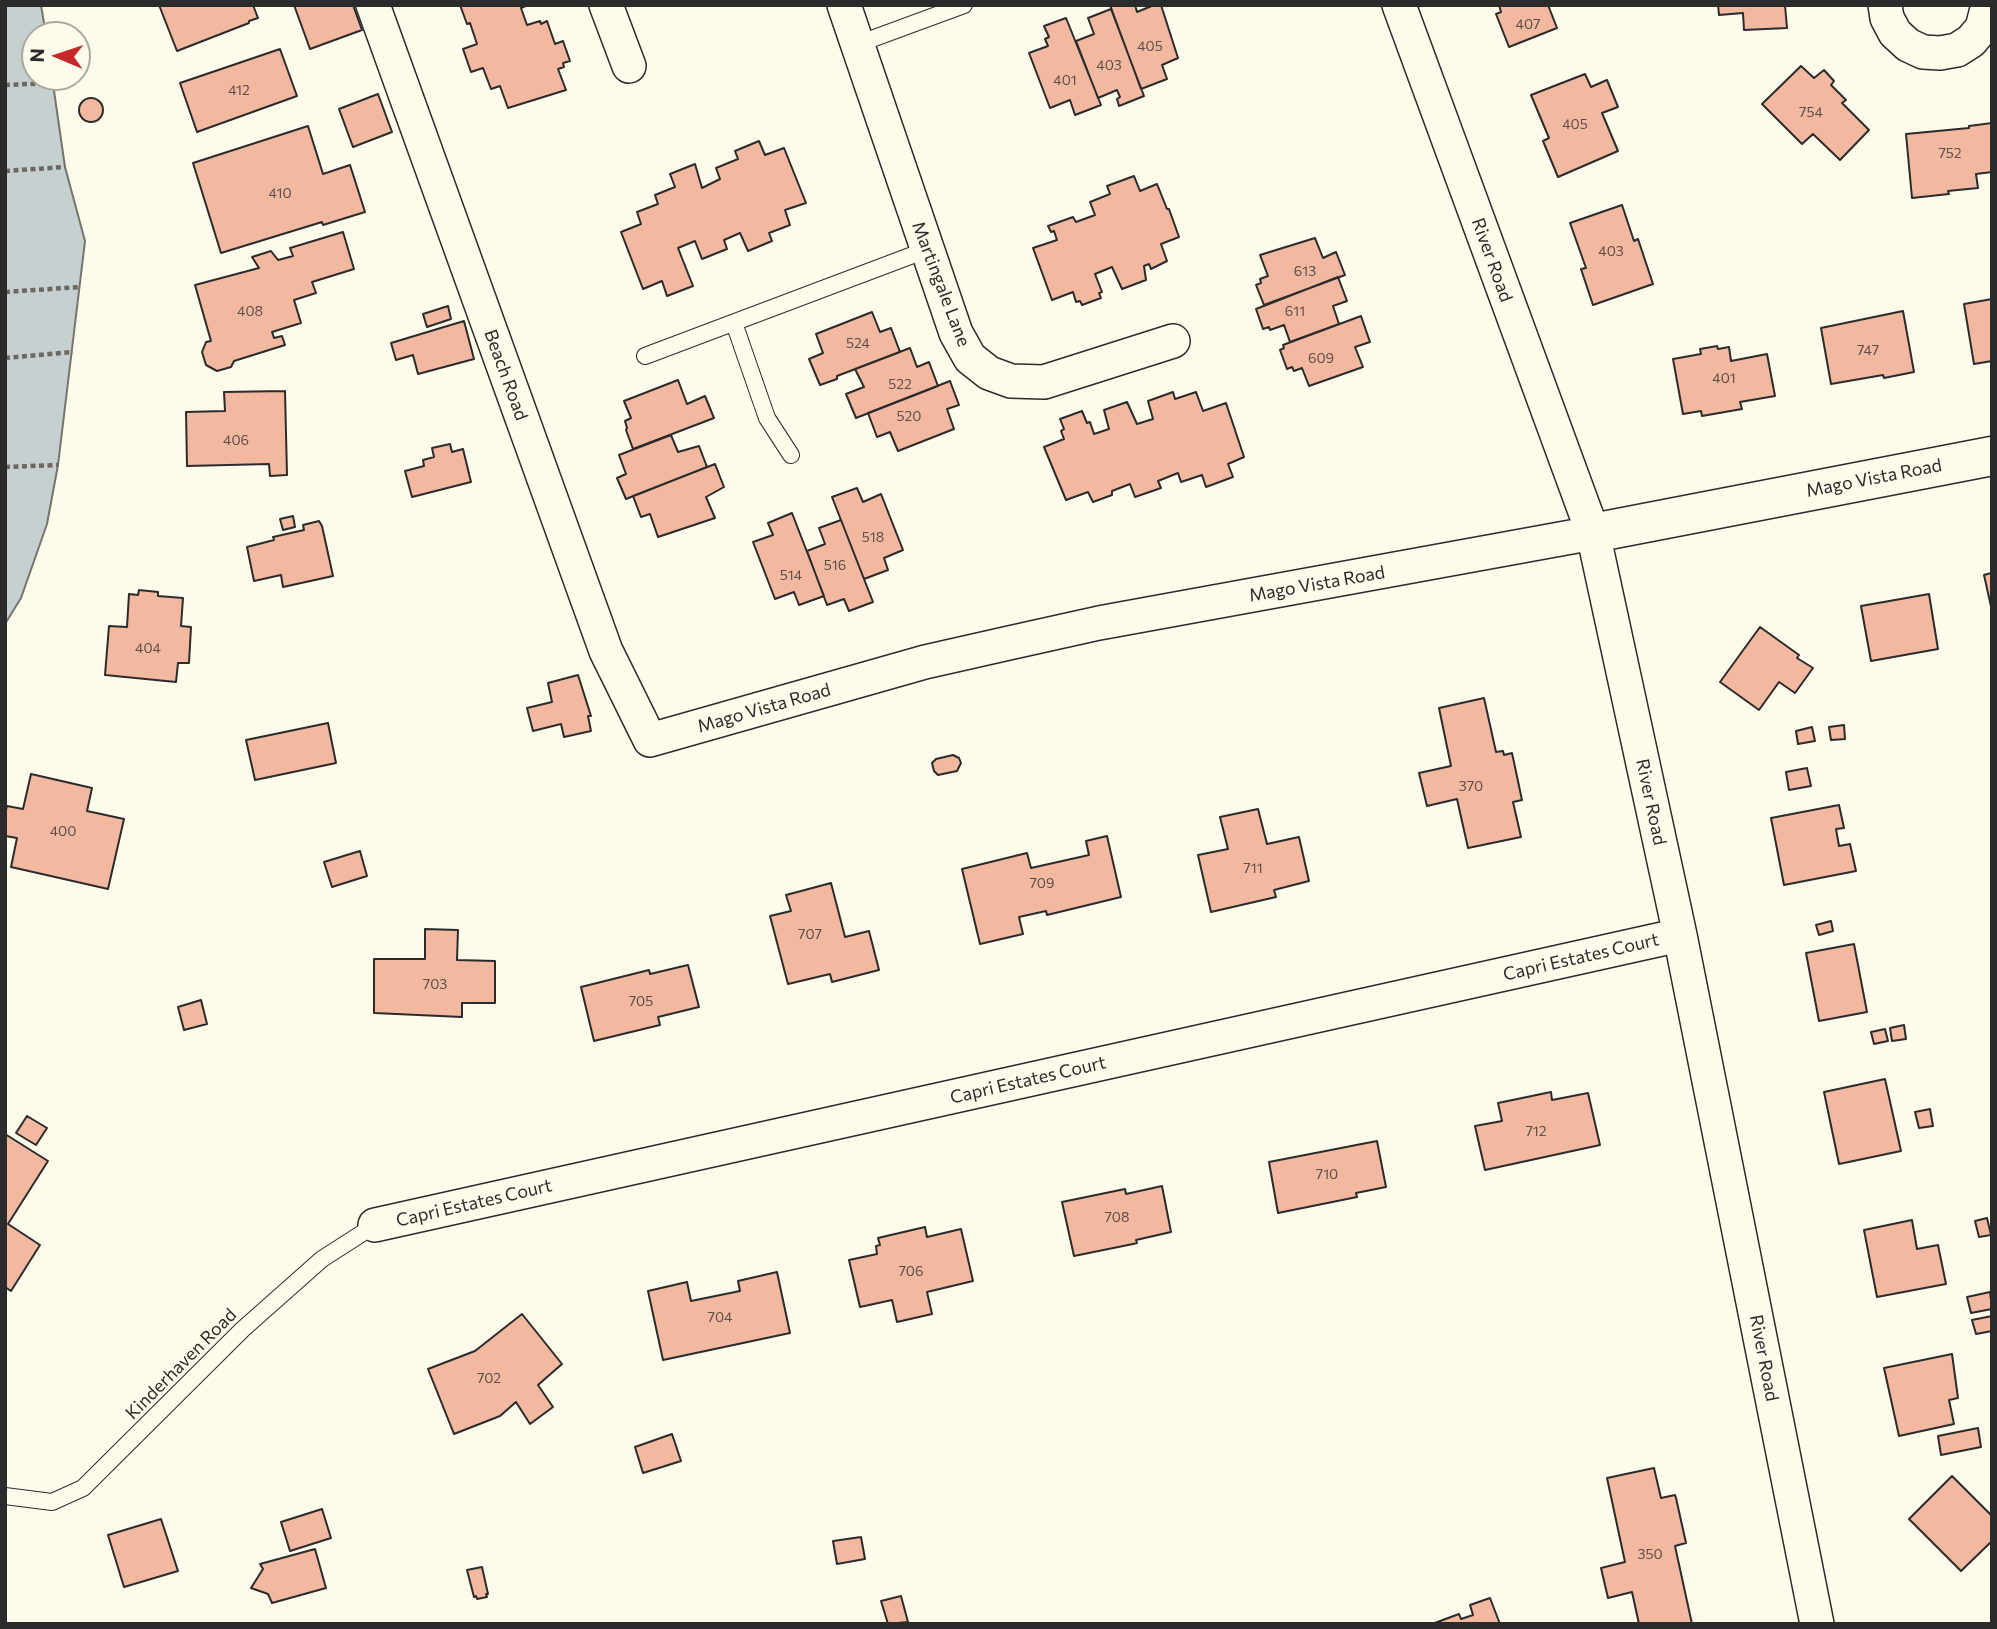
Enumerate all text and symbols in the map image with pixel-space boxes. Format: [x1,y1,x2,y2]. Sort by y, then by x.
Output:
house number: 407 [1516,16,1540,32]
north arrow [21,21,91,91]
house number: 405 [1137,38,1163,54]
text: N [25,48,48,63]
house number: 403 [1096,57,1122,73]
house number: 401 [1053,72,1077,88]
house number: 412 [228,82,250,98]
house number: 754 [1799,104,1823,120]
house number: 405 [1562,116,1588,132]
house number: 752 [1938,145,1962,161]
house number: 410 [268,185,292,201]
street label: River Road [1467,215,1517,305]
street label: Martingale Lane [907,218,975,350]
house number: 403 [1598,243,1624,259]
house number: 613 [1294,263,1316,279]
house number: 408 [237,303,263,319]
house number: 611 [1285,303,1305,319]
street label: Beach Road [480,327,532,423]
house number: 524 [846,335,870,351]
house number: 747 [1857,342,1879,358]
house number: 609 [1308,350,1334,366]
house number: 401 [1712,370,1736,386]
house number: 522 [888,376,912,392]
house number: 520 [897,408,921,424]
house number: 406 [223,432,249,448]
street label: Mago Vista Road [1804,454,1944,502]
house number: 518 [862,529,884,545]
house number: 516 [824,557,846,573]
street label: Mago Vista Road [1247,561,1387,607]
house number: 514 [780,567,802,583]
house number: 404 [135,640,161,656]
street label: Mago Vista Road [695,679,833,737]
street label: River Road [1631,757,1671,847]
house number: 370 [1459,778,1483,794]
house number: 400 [50,823,76,839]
house number: 711 [1243,860,1263,876]
house number: 709 [1030,875,1054,891]
house number: 707 [798,926,822,942]
street label: Capri Estates Court [1501,929,1661,985]
house number: 703 [423,976,447,992]
house number: 705 [629,993,653,1009]
street label: Capri Estates Court [948,1052,1108,1108]
house number: 712 [1525,1123,1547,1139]
house number: 710 [1316,1166,1338,1182]
street label: Capri Estates Court [394,1175,554,1231]
house number: 708 [1105,1209,1129,1225]
house number: 706 [899,1263,923,1279]
street label: Kinderhaven Road [121,1304,241,1424]
house number: 704 [708,1309,732,1325]
street label: River Road [1745,1313,1783,1403]
house number: 702 [477,1370,501,1386]
house number: 350 [1637,1546,1663,1562]

